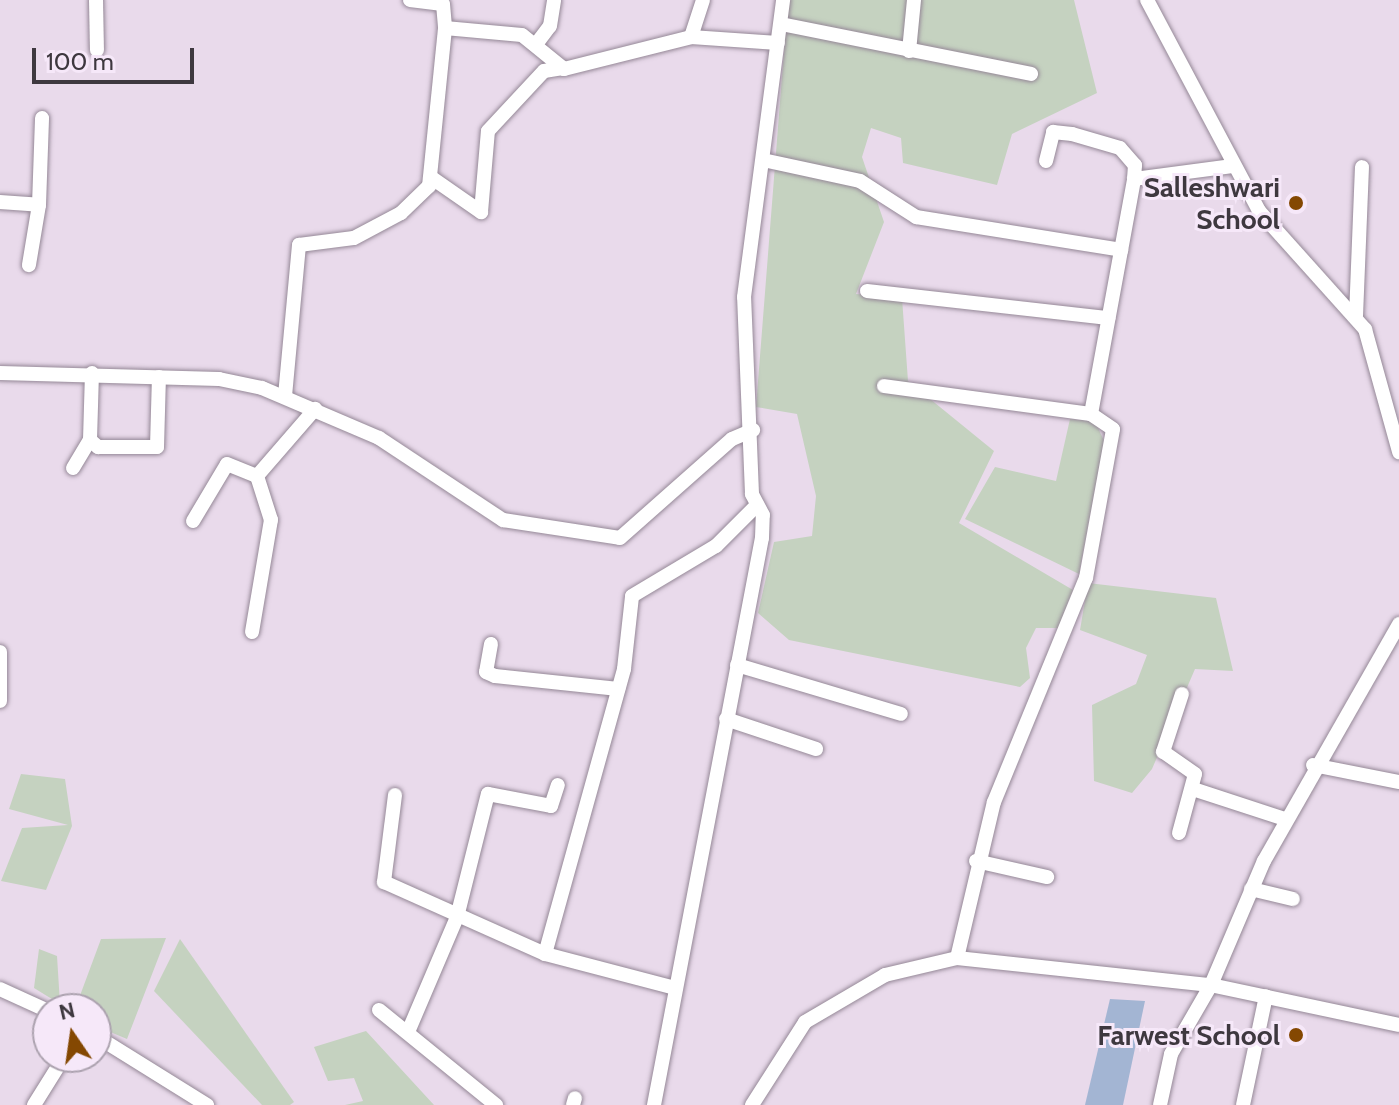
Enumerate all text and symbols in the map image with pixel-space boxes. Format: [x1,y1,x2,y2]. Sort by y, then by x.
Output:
scale bar [36,32,198,82]
text: 100 m [46,47,114,76]
place label: Salleshwari School [1144,170,1280,236]
marker: Salleshwari School [1287,194,1305,212]
north arrow [32,993,112,1073]
text: N [56,996,78,1026]
place label: Farwest School [1097,1018,1280,1052]
marker: Farwest School [1287,1026,1305,1044]

